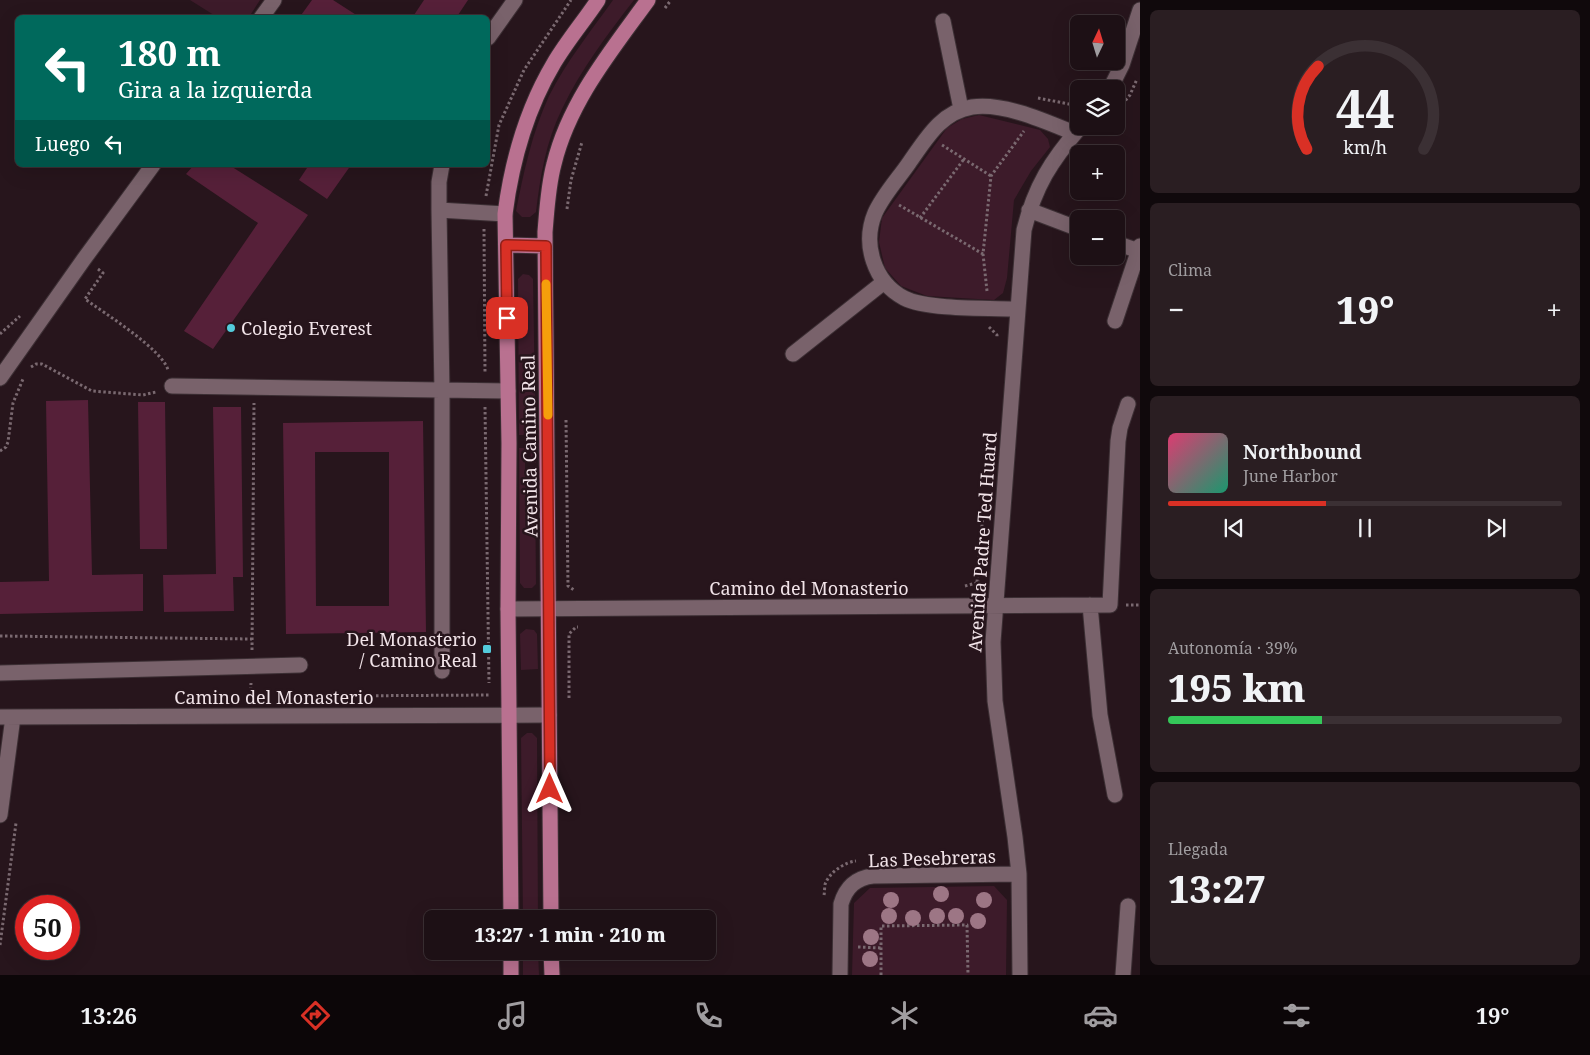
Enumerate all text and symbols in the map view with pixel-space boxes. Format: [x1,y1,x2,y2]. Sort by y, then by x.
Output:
north arrow [1070,15,1125,70]
map controls [1070,15,1125,265]
text: 180 m [118,29,221,76]
icon: left [35,35,100,100]
text: 44 [1336,72,1394,143]
text: Gira a la izquierda [118,74,313,104]
button: layers [1070,80,1125,135]
icon: left [100,130,128,158]
text: Luego [35,131,90,157]
text: km/h [1343,135,1387,159]
button: + [1070,145,1125,200]
button: − [1070,210,1125,265]
text: Clima [1168,259,1212,281]
text: 19° [1336,283,1394,335]
text: − [1168,290,1184,328]
text: + [1546,290,1562,328]
pin [486,297,528,339]
icon: arrive [493,304,521,332]
place label: Colegio Everest [241,316,372,340]
marker: Colegio Everest [225,322,237,334]
street label: Avenida Camino Real [515,354,543,538]
street label: Avenida Padre Ted Huard [962,431,1002,653]
text: Northbound [1243,439,1362,465]
text: June Harbor [1243,465,1338,487]
icon: previous [1220,514,1248,542]
icon: pause [1351,514,1379,542]
icon: next [1482,514,1510,542]
street label: Camino del Monasterio [709,576,909,600]
place label: Del Monasterio / Camino Real [346,627,477,672]
text: Autonomía · 39% [1168,637,1297,659]
marker: Del Monasterio / Camino Real [481,643,493,655]
text: 195 km [1168,661,1306,713]
street label: Camino del Monasterio [174,685,374,709]
position arrow [523,762,575,814]
text: Llegada [1168,838,1228,860]
street label: Las Pesebreras [868,844,996,872]
text: 13:27 [1168,862,1266,914]
speed limit sign: 50 [15,895,80,960]
text: 13:27 · 1 min · 210 m [474,922,666,948]
icon: directions [298,998,333,1033]
icon: music [495,998,530,1033]
icon: phone [691,998,726,1033]
icon: climate [887,998,922,1033]
icon: car [1083,998,1118,1033]
icon: filters [1279,998,1314,1033]
text: 13:26 [81,1000,137,1030]
text: 19° [1476,1000,1509,1030]

